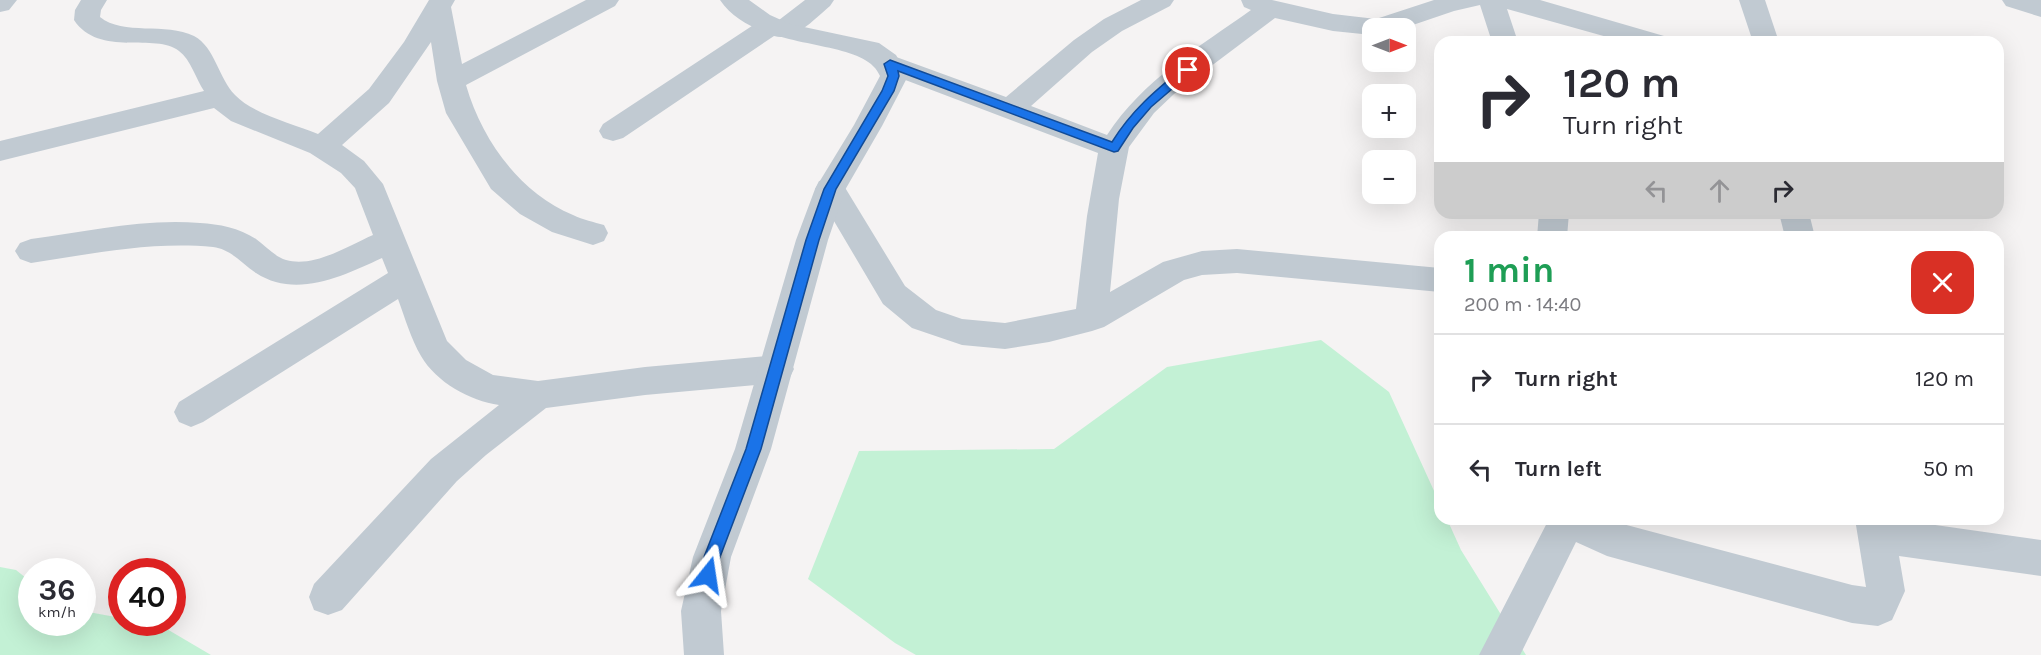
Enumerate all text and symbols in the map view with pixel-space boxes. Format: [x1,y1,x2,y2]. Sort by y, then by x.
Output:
north arrow [1362,18,1416,72]
map controls [1362,18,1416,204]
pin [1162,44,1213,95]
icon: arrive [1171,53,1204,86]
text: 120 m [1563,58,1680,108]
icon: right [1464,60,1542,138]
button: + [1362,84,1416,138]
text: Turn right [1563,109,1683,141]
button: − [1362,150,1416,204]
icon: left [1640,174,1673,207]
icon: ahead [1703,174,1736,207]
icon: right [1766,174,1799,207]
text: 1 min [1464,249,1554,291]
button: close [1911,251,1974,314]
text: 200 m · 14:40 [1464,293,1581,316]
icon: right [1464,363,1497,396]
text: Turn right [1515,366,1618,392]
text: 120 m [1915,366,1974,392]
icon: left [1464,453,1497,486]
text: Turn left [1515,456,1602,482]
text: 50 m [1923,456,1974,482]
position arrow [676,543,740,607]
speed limit sign: 40 [108,558,186,636]
text: 36 [39,572,75,608]
text: km/h [38,603,76,621]

